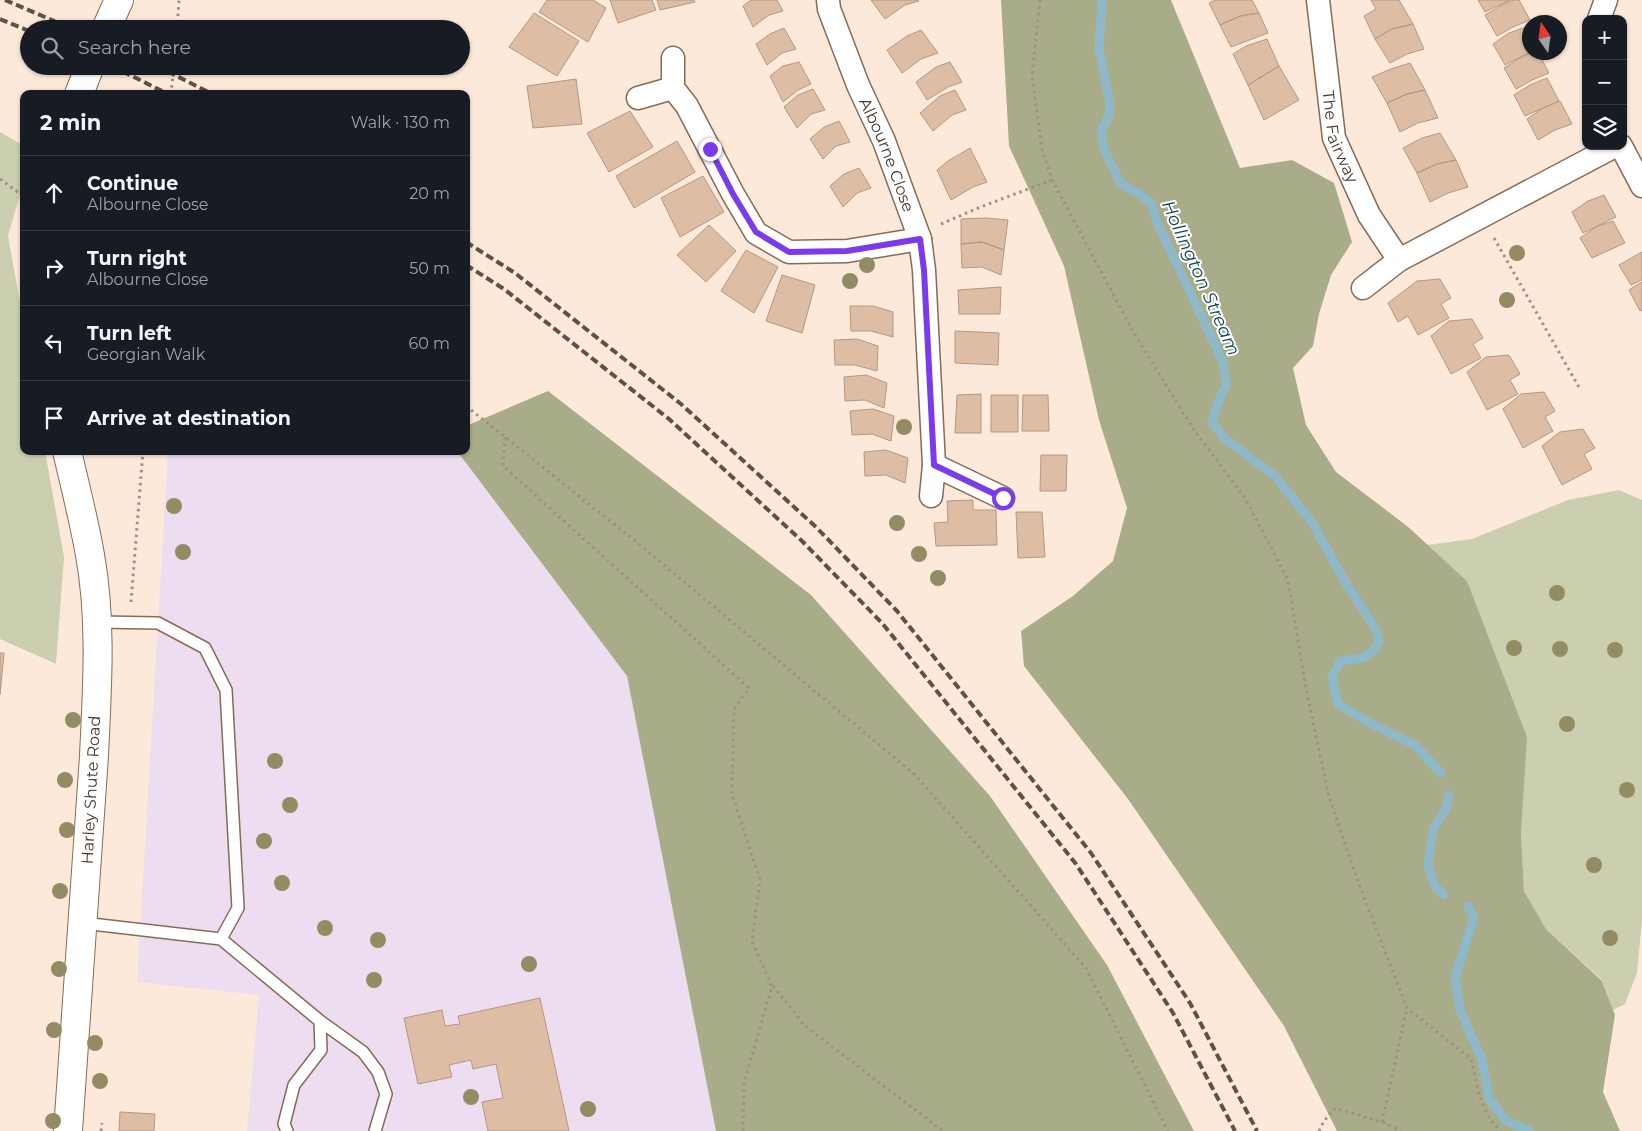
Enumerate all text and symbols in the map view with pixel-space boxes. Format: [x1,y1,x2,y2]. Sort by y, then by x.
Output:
north arrow [1522,15,1567,60]
map controls [1582,15,1627,150]
button: + [1582,15,1627,60]
search box [20,20,470,75]
icon: search [38,34,66,62]
text: Search here [78,36,191,59]
button: − [1582,60,1627,105]
street label: The Fairway [1319,89,1363,186]
street label: Albourne Close [856,94,919,214]
button: layers [1582,105,1627,150]
text: 2 min [40,110,101,135]
text: Walk · 130 m [351,113,450,132]
route end [699,138,722,161]
text: Continue [87,172,178,195]
icon: ahead [40,179,68,207]
text: 20 m [409,184,450,203]
text: Albourne Close [87,195,209,214]
water label: Hollington Stream [1157,197,1245,359]
text: Turn right [87,247,187,270]
icon: right [40,254,68,282]
text: 50 m [409,259,450,278]
text: Albourne Close [87,270,209,289]
text: Turn left [87,322,172,345]
icon: left [40,329,68,357]
text: 60 m [408,334,450,353]
text: Georgian Walk [87,345,205,364]
icon: arrive [40,404,68,432]
text: Arrive at destination [87,407,291,430]
route start [992,487,1015,510]
street label: Harley Shute Road [78,715,104,865]

